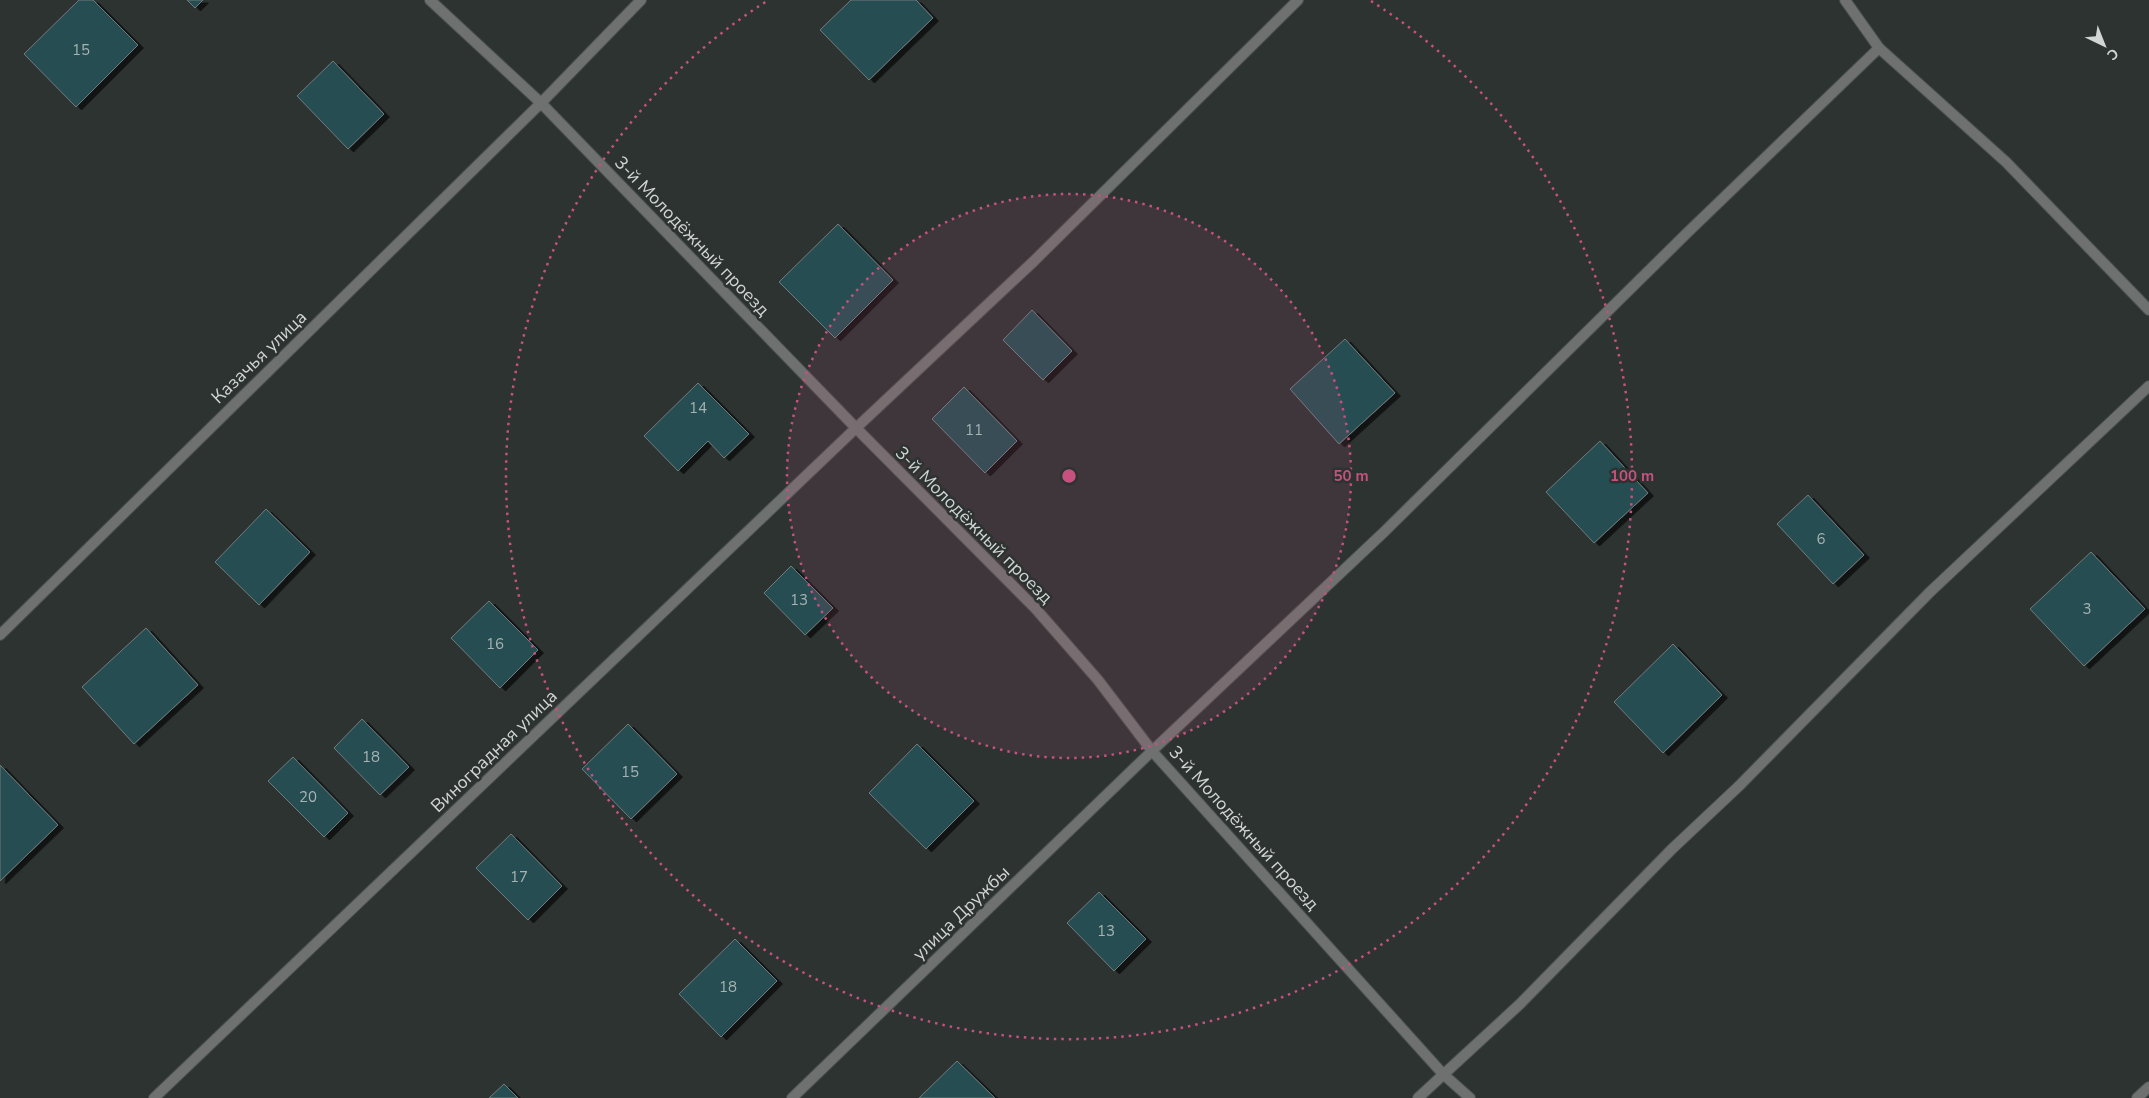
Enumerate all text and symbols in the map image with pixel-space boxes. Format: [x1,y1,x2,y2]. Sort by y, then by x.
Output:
north arrow [2079,20,2129,70]
house number: 15 [72,40,90,60]
text: С [2102,44,2122,65]
street label: 3-й Молодёжный проезд [609,151,775,321]
street label: Казачья улица [206,305,312,409]
house number: 14 [689,398,707,418]
house number: 11 [965,420,983,440]
street label: 3-й Молодёжный проезд [890,441,1058,609]
text: 50 m [1333,466,1369,486]
text: 100 m [1610,466,1654,486]
centre of rings [1060,467,1078,485]
house number: 6 [1816,529,1826,549]
house number: 13 [790,590,808,610]
house number: 3 [2082,599,2092,619]
house number: 16 [486,634,504,654]
street label: Виноградная улица [426,684,562,818]
street label: 3-й Молодёжный проезд [1164,741,1325,916]
house number: 18 [362,747,380,767]
house number: 15 [621,762,639,782]
house number: 20 [299,787,317,807]
street label: улица Дружбы [907,861,1015,965]
house number: 17 [510,867,528,887]
house number: 13 [1097,921,1115,941]
house number: 18 [719,977,737,997]

